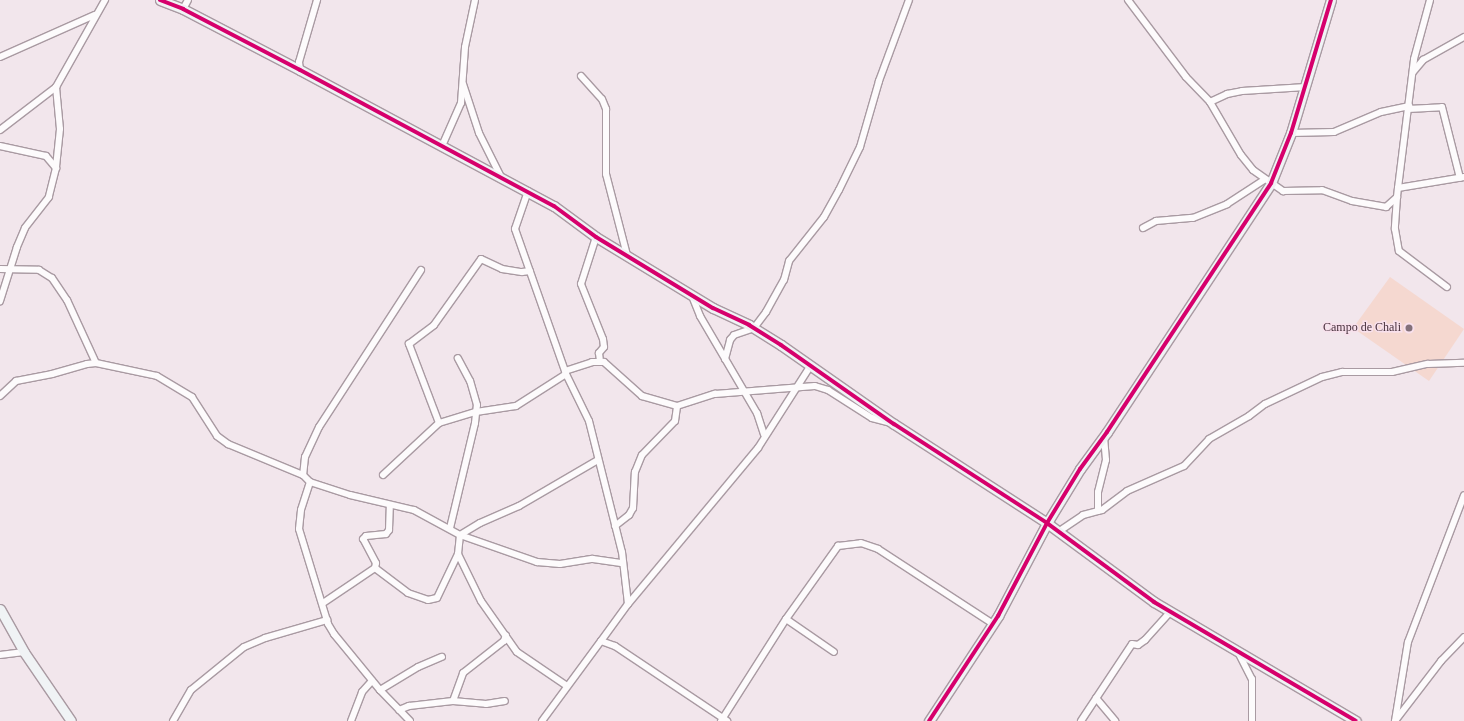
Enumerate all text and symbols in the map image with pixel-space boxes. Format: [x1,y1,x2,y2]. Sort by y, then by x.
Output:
place label: Campo de Chali [1323,321,1401,335]
marker: Campo de Chali [1404,323,1414,333]

